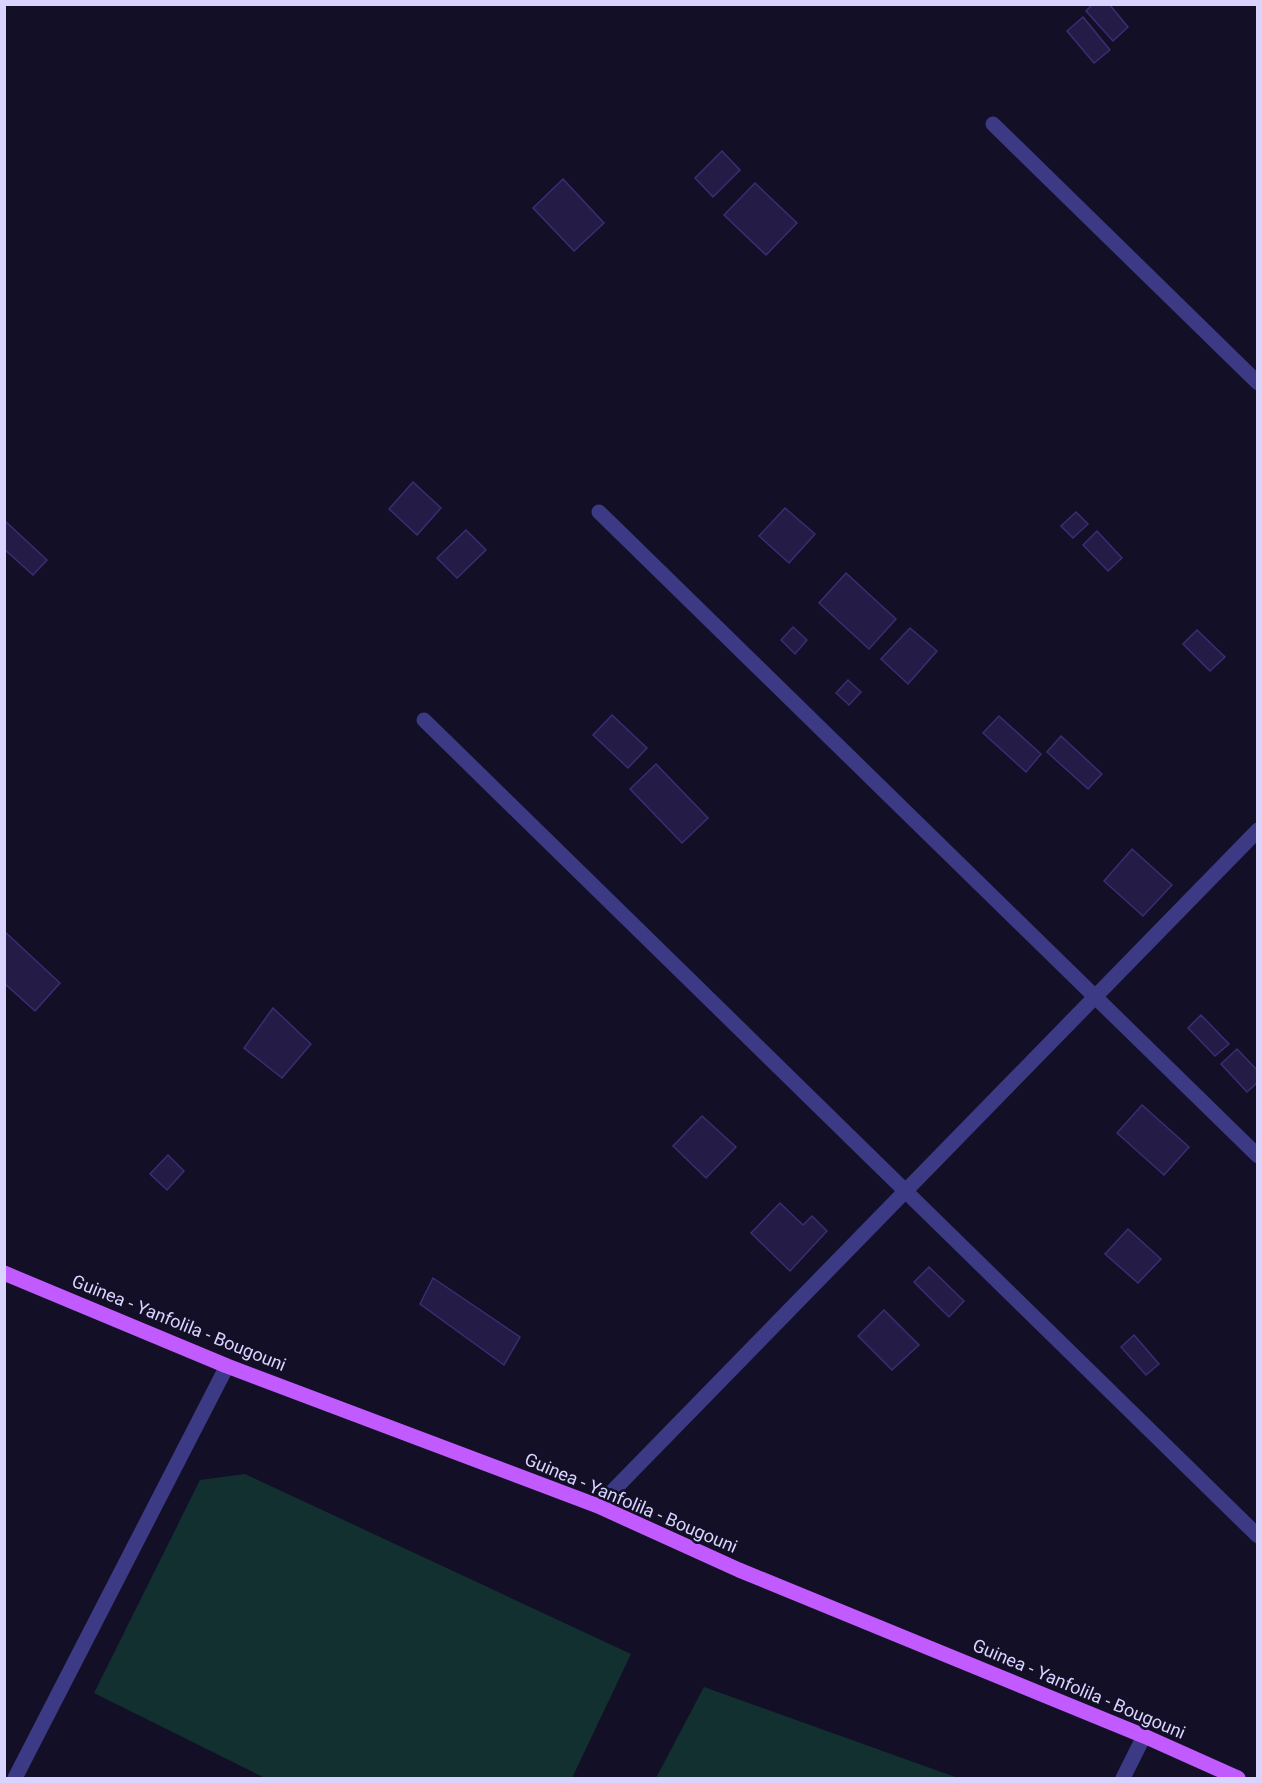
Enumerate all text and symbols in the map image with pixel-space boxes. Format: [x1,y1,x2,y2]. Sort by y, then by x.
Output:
street label: Guinea - Yanfolila - Bougouni [69,1270,289,1375]
street label: Guinea - Yanfolila - Bougouni [522,1448,741,1557]
street label: Guinea - Yanfolila - Bougouni [970,1634,1189,1743]

